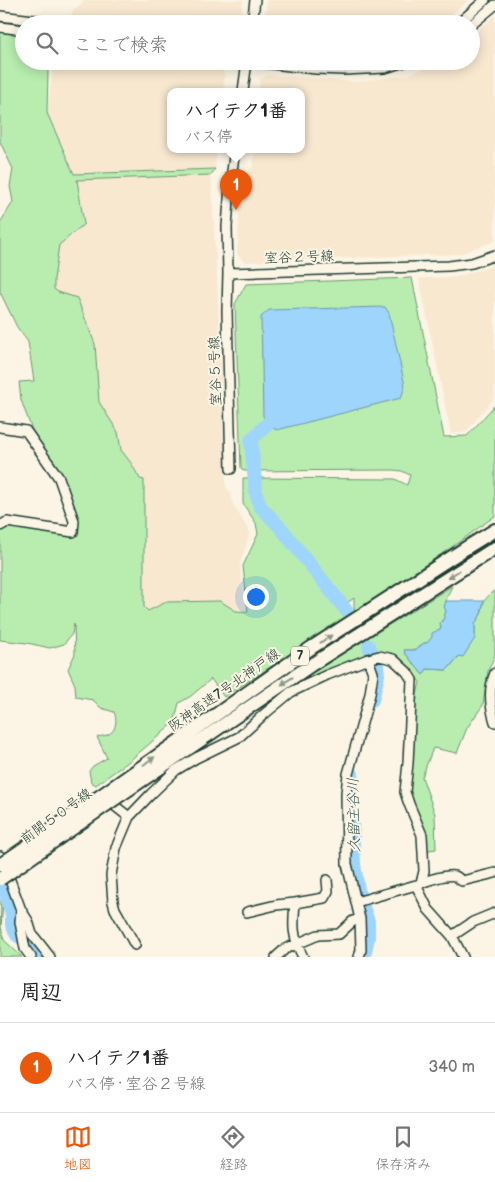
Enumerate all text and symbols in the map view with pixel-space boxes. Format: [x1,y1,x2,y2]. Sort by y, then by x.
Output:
search box [15,15,480,70]
icon: search [33,29,61,57]
text: ここで検索 [73,34,168,57]
popup [167,88,305,153]
text: ハイテク1番 [185,100,287,123]
text: バス停 [185,128,233,147]
pin: 1 [220,169,252,210]
street label: 室谷２号線 [264,247,334,267]
street label: 室谷５号線 [205,336,225,406]
one-way arrow [447,570,460,579]
your location [243,584,269,610]
one-way arrow [319,634,332,644]
street label: 阪神高速7号北神戸線 [165,645,283,735]
road number: 7 [291,646,309,666]
one-way arrow [281,676,294,686]
one-way arrow [142,756,156,766]
water label: 久留主谷川 [344,777,364,853]
street label: 前開５０号線 [17,784,95,848]
text: 周辺 [20,980,62,1005]
text: ハイテク1番 [67,1047,170,1070]
text: 1 [33,1058,39,1077]
text: 340 m [428,1058,475,1077]
text: バス停 · 室谷２号線 [67,1075,205,1094]
tab: 地図 [64,1123,92,1173]
tab: 経路 [219,1123,247,1173]
tab: 保存済み [375,1123,431,1173]

